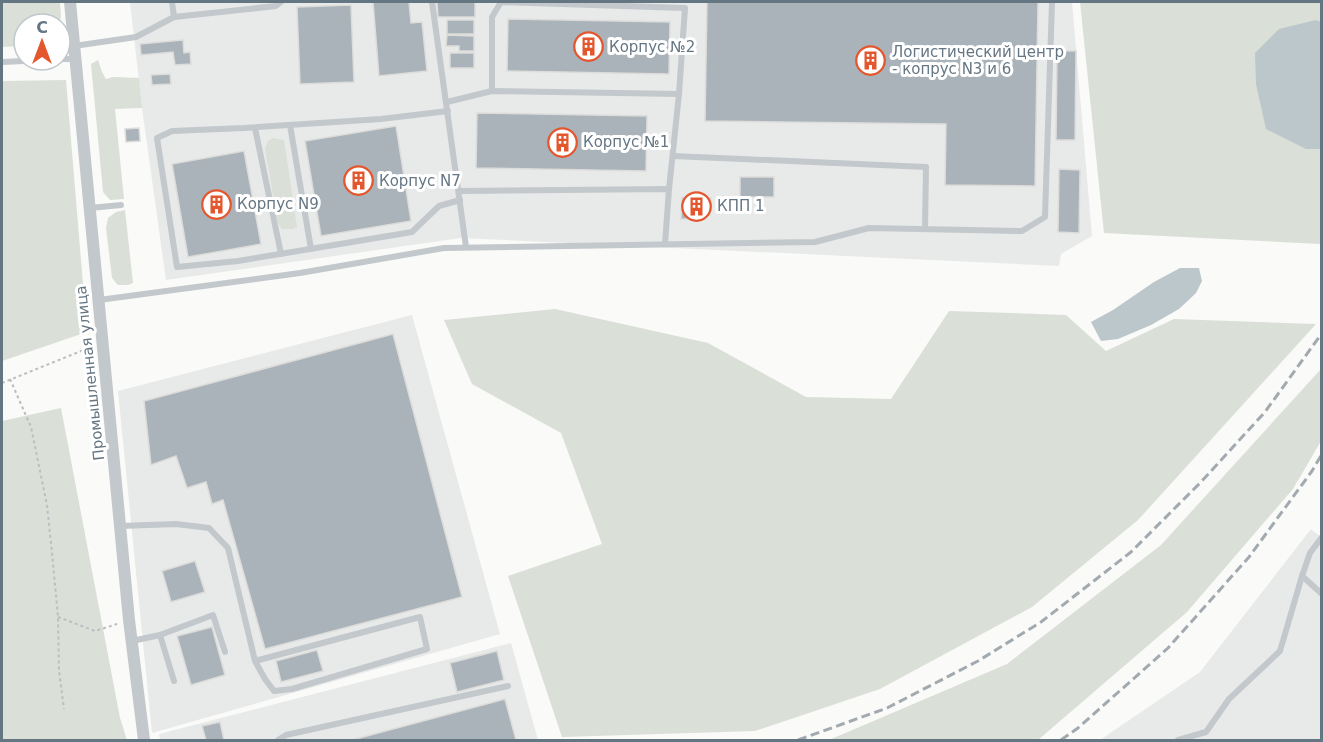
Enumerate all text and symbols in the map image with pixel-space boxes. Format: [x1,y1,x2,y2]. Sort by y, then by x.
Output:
north arrow [12,12,72,72]
text: С [36,18,48,37]
building icon: Корпус №2 [572,31,604,63]
place label: Корпус №2 [609,38,695,56]
place label: Логистический центр - копрус N3 и 6 [892,43,1064,78]
building icon: Логистический центр - копрус N3 и 6 [855,45,887,77]
building icon: Корпус №1 [546,126,578,158]
place label: Корпус №1 [583,133,669,151]
building icon: Корпус N7 [342,165,374,197]
place label: Корпус N7 [379,172,461,190]
building icon: Корпус N9 [200,188,232,220]
building icon: КПП 1 [680,190,712,222]
place label: Корпус N9 [237,195,319,213]
place label: КПП 1 [717,197,765,215]
street label: Промышленная улица [72,285,108,461]

